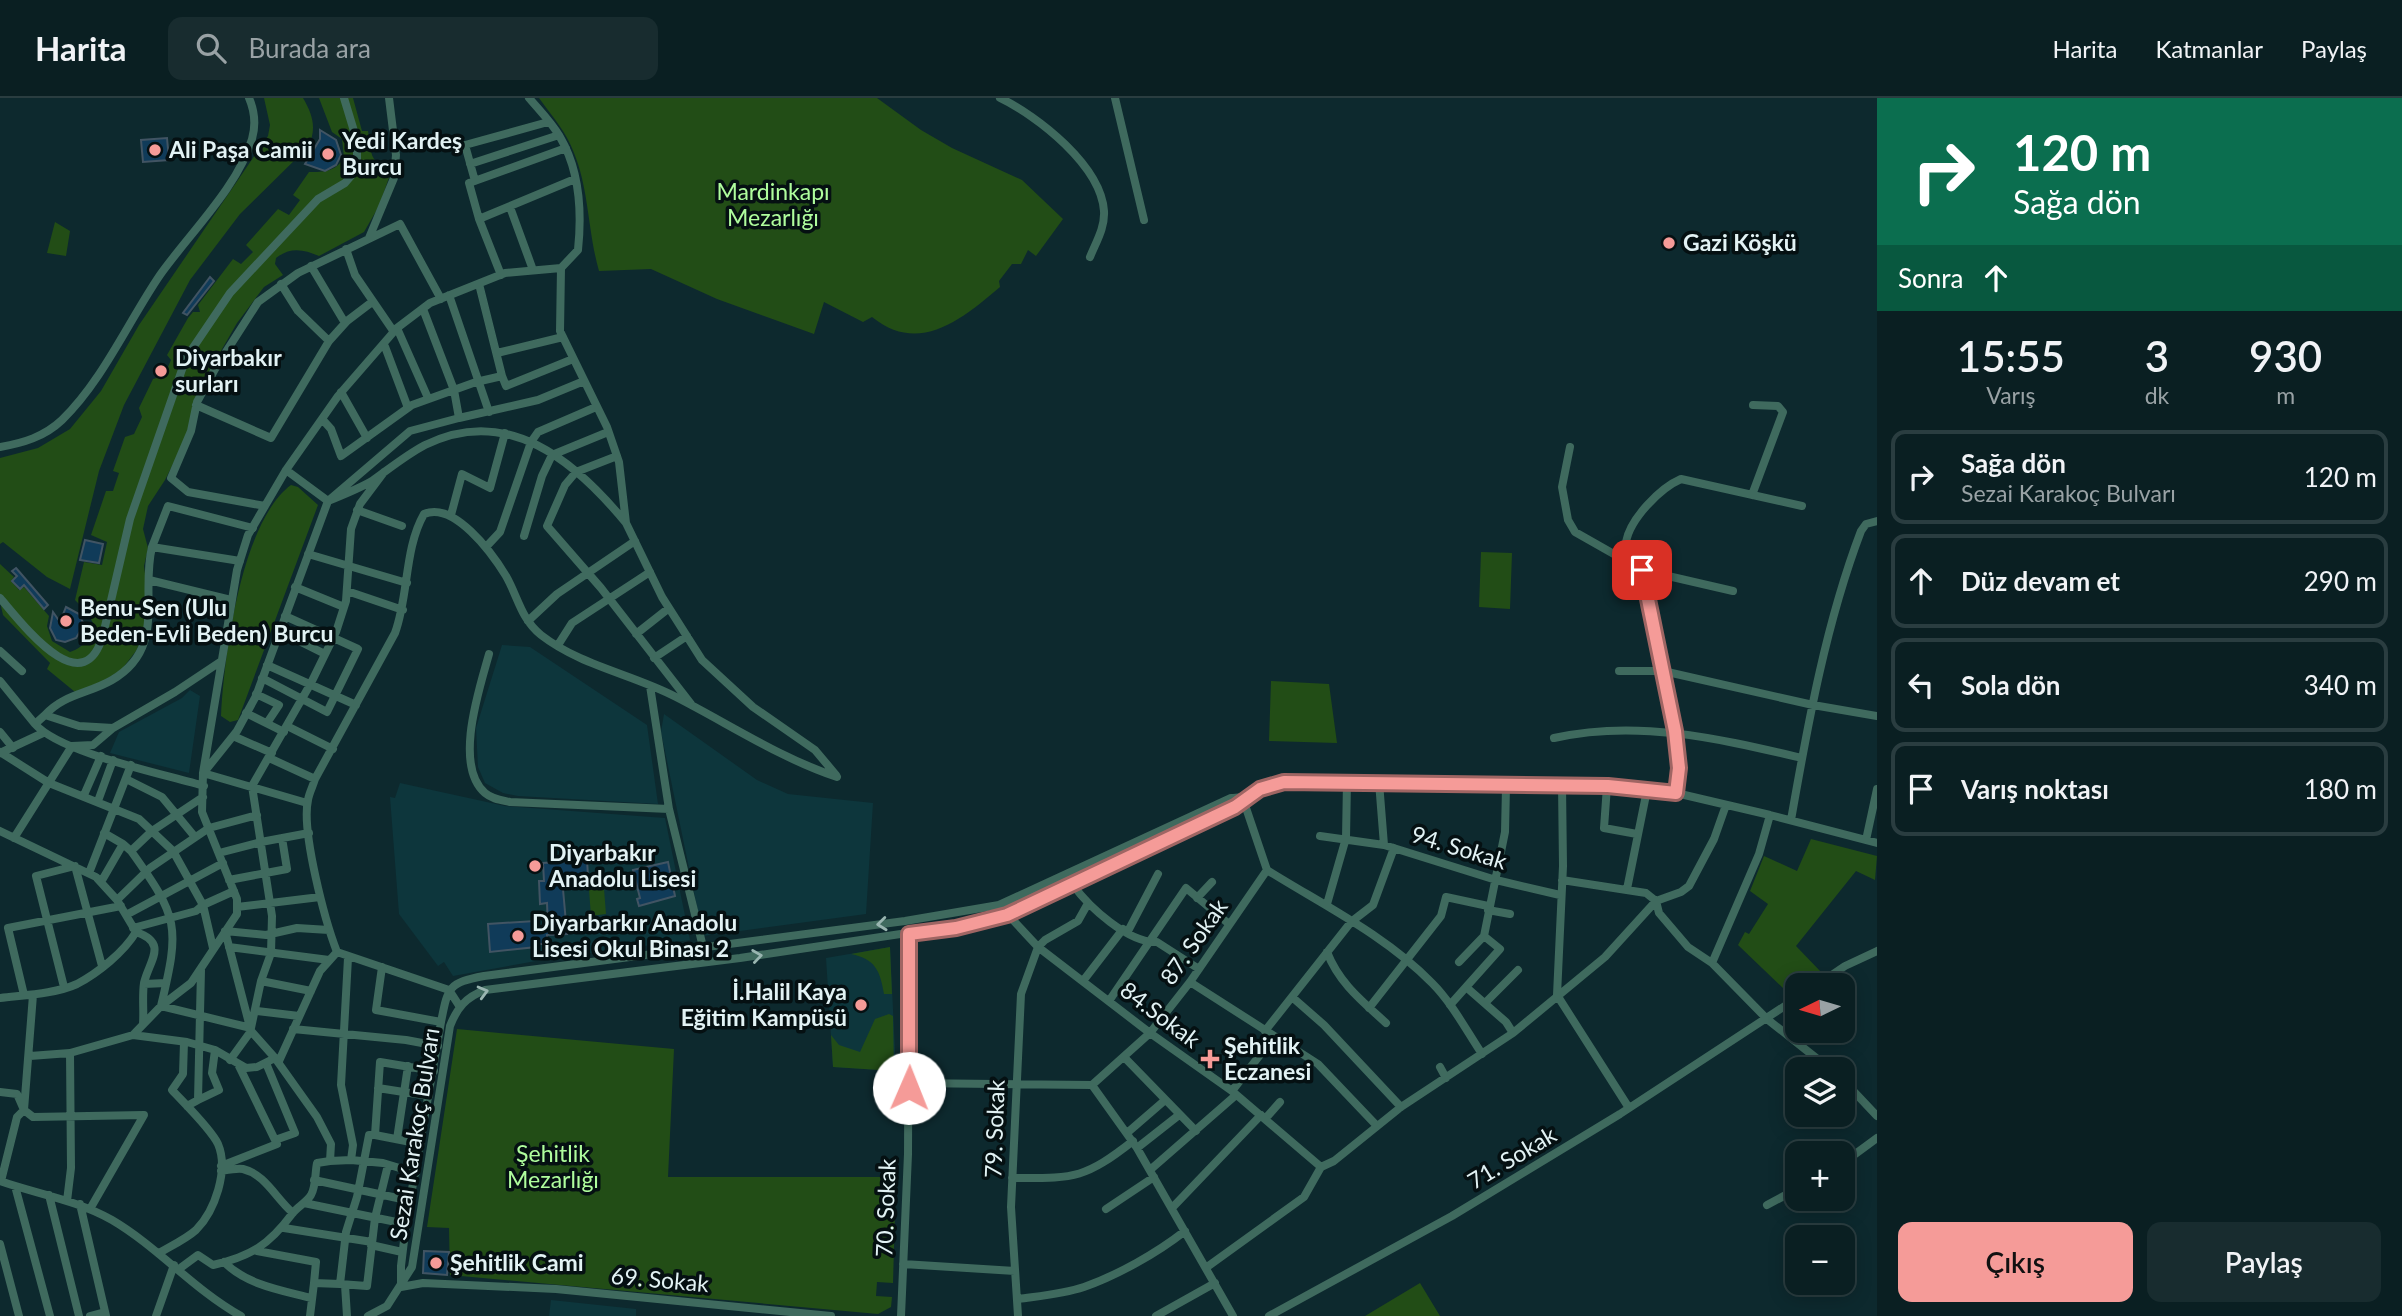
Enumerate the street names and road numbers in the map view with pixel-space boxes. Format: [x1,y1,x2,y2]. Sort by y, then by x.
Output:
street label: 94. Sokak [1408,819,1511,875]
street label: 87. Sokak [1154,893,1233,990]
street label: 84.Sokak [1115,975,1206,1053]
street label: Sezai Karakoç Bulvarı [383,1026,445,1242]
street label: 79. Sokak [978,1079,1010,1179]
street label: 71. Sokak [1462,1120,1561,1194]
street label: 70. Sokak [869,1158,901,1258]
street label: 69. Sokak [610,1261,711,1297]

